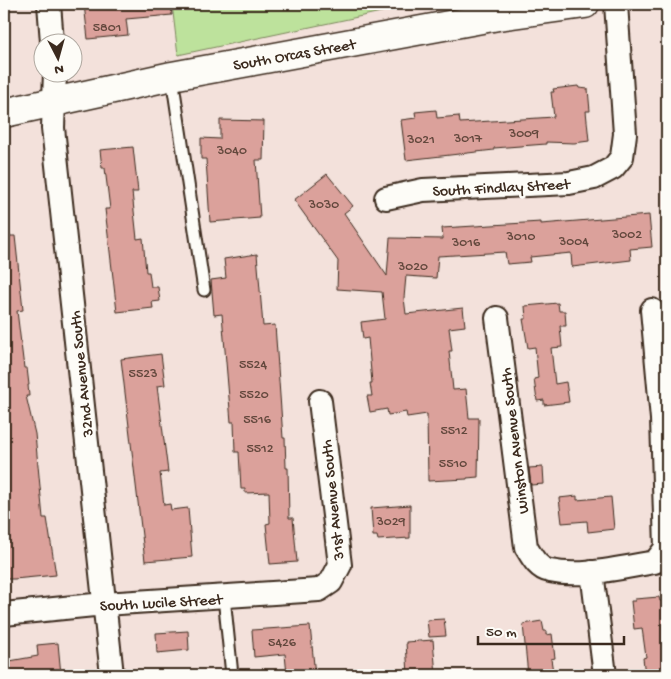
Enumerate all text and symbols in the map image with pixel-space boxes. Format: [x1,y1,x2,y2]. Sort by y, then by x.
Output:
house number: 5801 [93,20,121,37]
north arrow [32,32,82,82]
street label: South Orcas Street [232,36,359,77]
text: N [54,60,65,77]
house number: 3009 [508,126,539,143]
house number: 3017 [453,131,483,148]
house number: 3021 [406,132,435,149]
house number: 3040 [216,143,247,160]
street label: South Findlay Street [432,176,572,203]
house number: 3030 [308,197,339,214]
house number: 3002 [611,227,642,244]
house number: 3010 [506,229,535,246]
house number: 3004 [558,234,589,251]
house number: 3016 [451,235,481,252]
house number: 3020 [397,259,428,276]
street label: 32nd Avenue South [67,309,100,439]
house number: 5524 [239,357,267,374]
house number: 5523 [129,366,157,383]
street label: Winston Avenue South [498,366,535,515]
house number: 5520 [239,387,269,404]
house number: 5516 [243,412,272,429]
house number: 5512 [440,423,468,440]
street label: 31st Avenue South [319,438,350,562]
house number: 5512 [246,441,274,458]
house number: 5510 [439,456,467,473]
house number: 3029 [375,514,406,531]
street label: South Lucile Street [99,592,224,617]
scale bar [478,614,625,646]
text: 50 m [486,624,517,642]
house number: 5426 [268,635,297,652]

